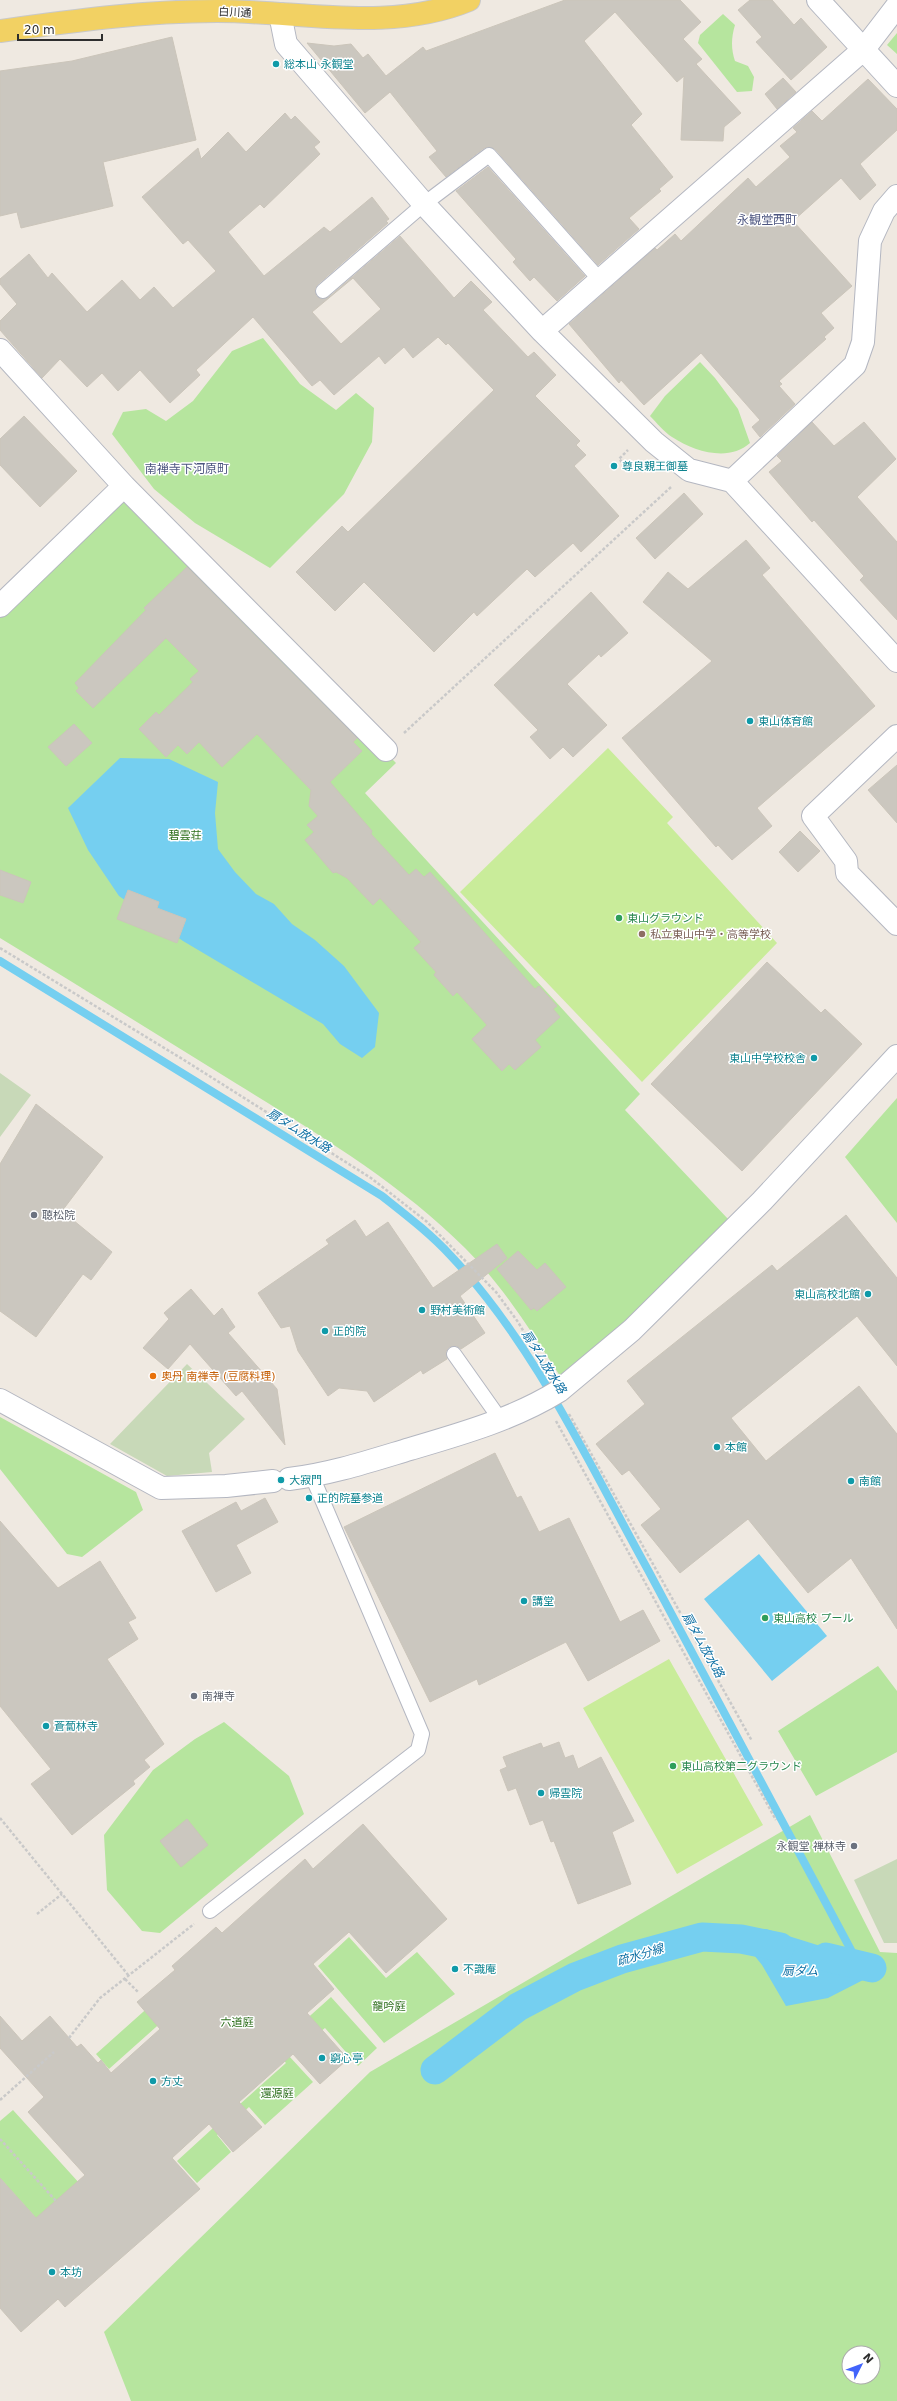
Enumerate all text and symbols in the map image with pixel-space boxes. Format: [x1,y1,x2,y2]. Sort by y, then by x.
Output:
street label: 白川通 [218,5,252,20]
scale bar [18,16,102,42]
text: 20 m [24,23,55,37]
place label: 総本山 永観堂 [284,58,354,71]
marker: 総本山 永観堂 [271,59,281,69]
district label: 永観堂西町 [737,213,797,227]
place label: 尊良親王御墓 [622,460,688,473]
marker: 尊良親王御墓 [609,461,619,471]
district label: 南禅寺下河原町 [145,462,229,476]
place label: 東山体育館 [758,715,813,728]
marker: 東山体育館 [745,716,755,726]
park label: 碧雲荘 [169,829,202,842]
place label: 東山グラウンド [627,912,704,925]
marker: 東山グラウンド [614,913,624,923]
place label: 私立東山中学・高等学校 [650,928,771,941]
marker: 私立東山中学・高等学校 [637,929,647,939]
place label: 東山中学校校舎 [729,1052,806,1065]
marker: 東山中学校校舎 [809,1053,819,1063]
water label: 扇ダム放水路 [265,1106,334,1157]
place label: 聴松院 [42,1209,75,1222]
marker: 聴松院 [29,1210,39,1220]
place label: 東山高校北館 [794,1288,860,1301]
marker: 東山高校北館 [863,1289,873,1299]
place label: 野村美術館 [430,1304,485,1317]
marker: 野村美術館 [417,1305,427,1315]
place label: 正的院 [333,1325,366,1338]
marker: 正的院 [320,1326,330,1336]
water label: 扇ダム放水路 [519,1328,570,1397]
place label: 奥丹 南禅寺 (豆腐料理) [161,1370,276,1383]
marker: 奥丹 南禅寺 (豆腐料理) [148,1371,158,1381]
place label: 本館 [725,1441,747,1454]
marker: 本館 [712,1442,722,1452]
place label: 大寂門 [289,1474,322,1487]
marker: 大寂門 [276,1475,286,1485]
place label: 南館 [859,1475,881,1488]
marker: 南館 [846,1476,856,1486]
place label: 正的院墓参道 [317,1492,383,1505]
marker: 正的院墓参道 [304,1493,314,1503]
place label: 講堂 [532,1595,554,1608]
marker: 講堂 [519,1596,529,1606]
water label: 扇ダム放水路 [679,1610,727,1681]
place label: 東山高校 プール [773,1612,854,1625]
marker: 東山高校 プール [760,1613,770,1623]
place label: 南禅寺 [202,1690,235,1703]
marker: 南禅寺 [189,1691,199,1701]
place label: 蒼蔔林寺 [54,1720,98,1733]
marker: 蒼蔔林寺 [41,1721,51,1731]
place label: 東山高校第二グラウンド [681,1760,802,1773]
marker: 東山高校第二グラウンド [668,1761,678,1771]
place label: 帰雲院 [549,1787,582,1800]
marker: 帰雲院 [536,1788,546,1798]
place label: 永観堂 禅林寺 [777,1840,846,1853]
marker: 永観堂 禅林寺 [849,1841,859,1851]
water label: 疏水分線 [615,1941,667,1969]
place label: 不識庵 [463,1963,496,1976]
marker: 不識庵 [450,1964,460,1974]
water label: 扇ダム [782,1964,818,1978]
park label: 龍吟庭 [373,2000,406,2013]
park label: 六道庭 [221,2016,254,2029]
place label: 窮心亭 [330,2052,363,2065]
marker: 窮心亭 [317,2053,327,2063]
place label: 方丈 [161,2075,183,2088]
marker: 方丈 [148,2076,158,2086]
park label: 還源庭 [261,2087,294,2100]
place label: 本坊 [60,2266,82,2279]
marker: 本坊 [47,2267,57,2277]
north arrow [841,2345,881,2385]
text: N [860,2351,876,2366]

